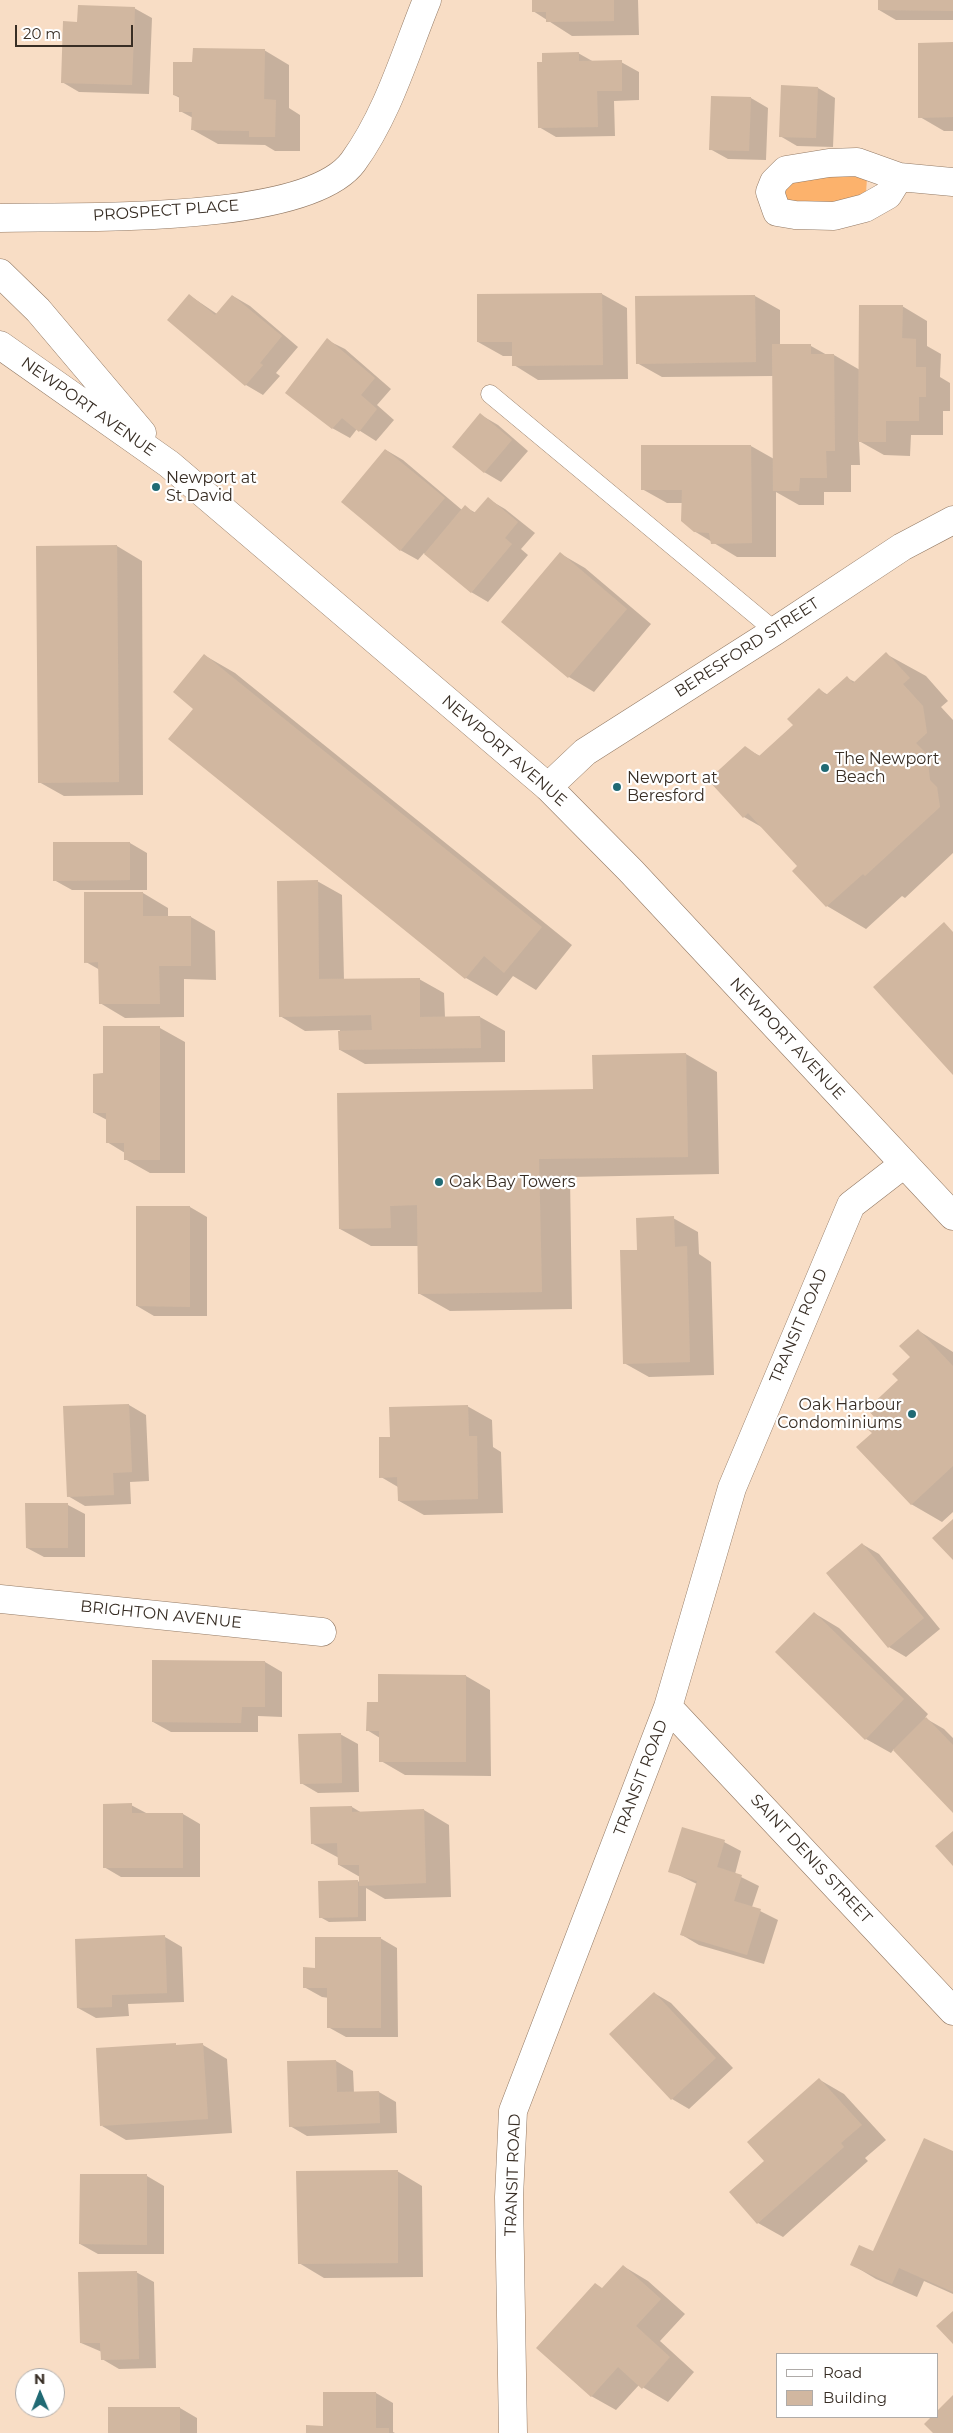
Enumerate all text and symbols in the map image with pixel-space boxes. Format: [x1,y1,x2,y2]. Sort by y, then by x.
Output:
scale bar [18,15,135,47]
text: 20 m [23,24,61,43]
street label: PROSPECT PLACE [92,196,240,226]
street label: NEWPORT AVENUE [17,353,159,461]
place label: Newport at St David [166,468,257,506]
marker: Newport at St David [150,481,162,493]
street label: BERESFORD STREET [671,594,823,702]
street label: NEWPORT AVENUE [437,691,571,811]
place label: The Newport Beach [835,749,939,787]
marker: The Newport Beach [819,762,831,774]
place label: Newport at Beresford [627,768,718,806]
marker: Newport at Beresford [611,781,623,793]
street label: NEWPORT AVENUE [726,974,848,1104]
place label: Oak Bay Towers [449,1172,575,1192]
marker: Oak Bay Towers [433,1176,445,1188]
street label: TRANSIT ROAD [766,1266,832,1386]
place label: Oak Harbour Condominiums [777,1395,902,1433]
marker: Oak Harbour Condominiums [906,1408,918,1420]
street label: BRIGHTON AVENUE [79,1597,243,1633]
street label: TRANSIT ROAD [610,1717,672,1839]
street label: SAINT DENIS STREET [746,1791,876,1927]
street label: TRANSIT ROAD [501,2113,525,2237]
legend [776,2353,938,2418]
text: Road [823,2363,862,2382]
north arrow [15,2368,65,2418]
text: N [34,2370,46,2388]
text: Building [823,2388,887,2407]

